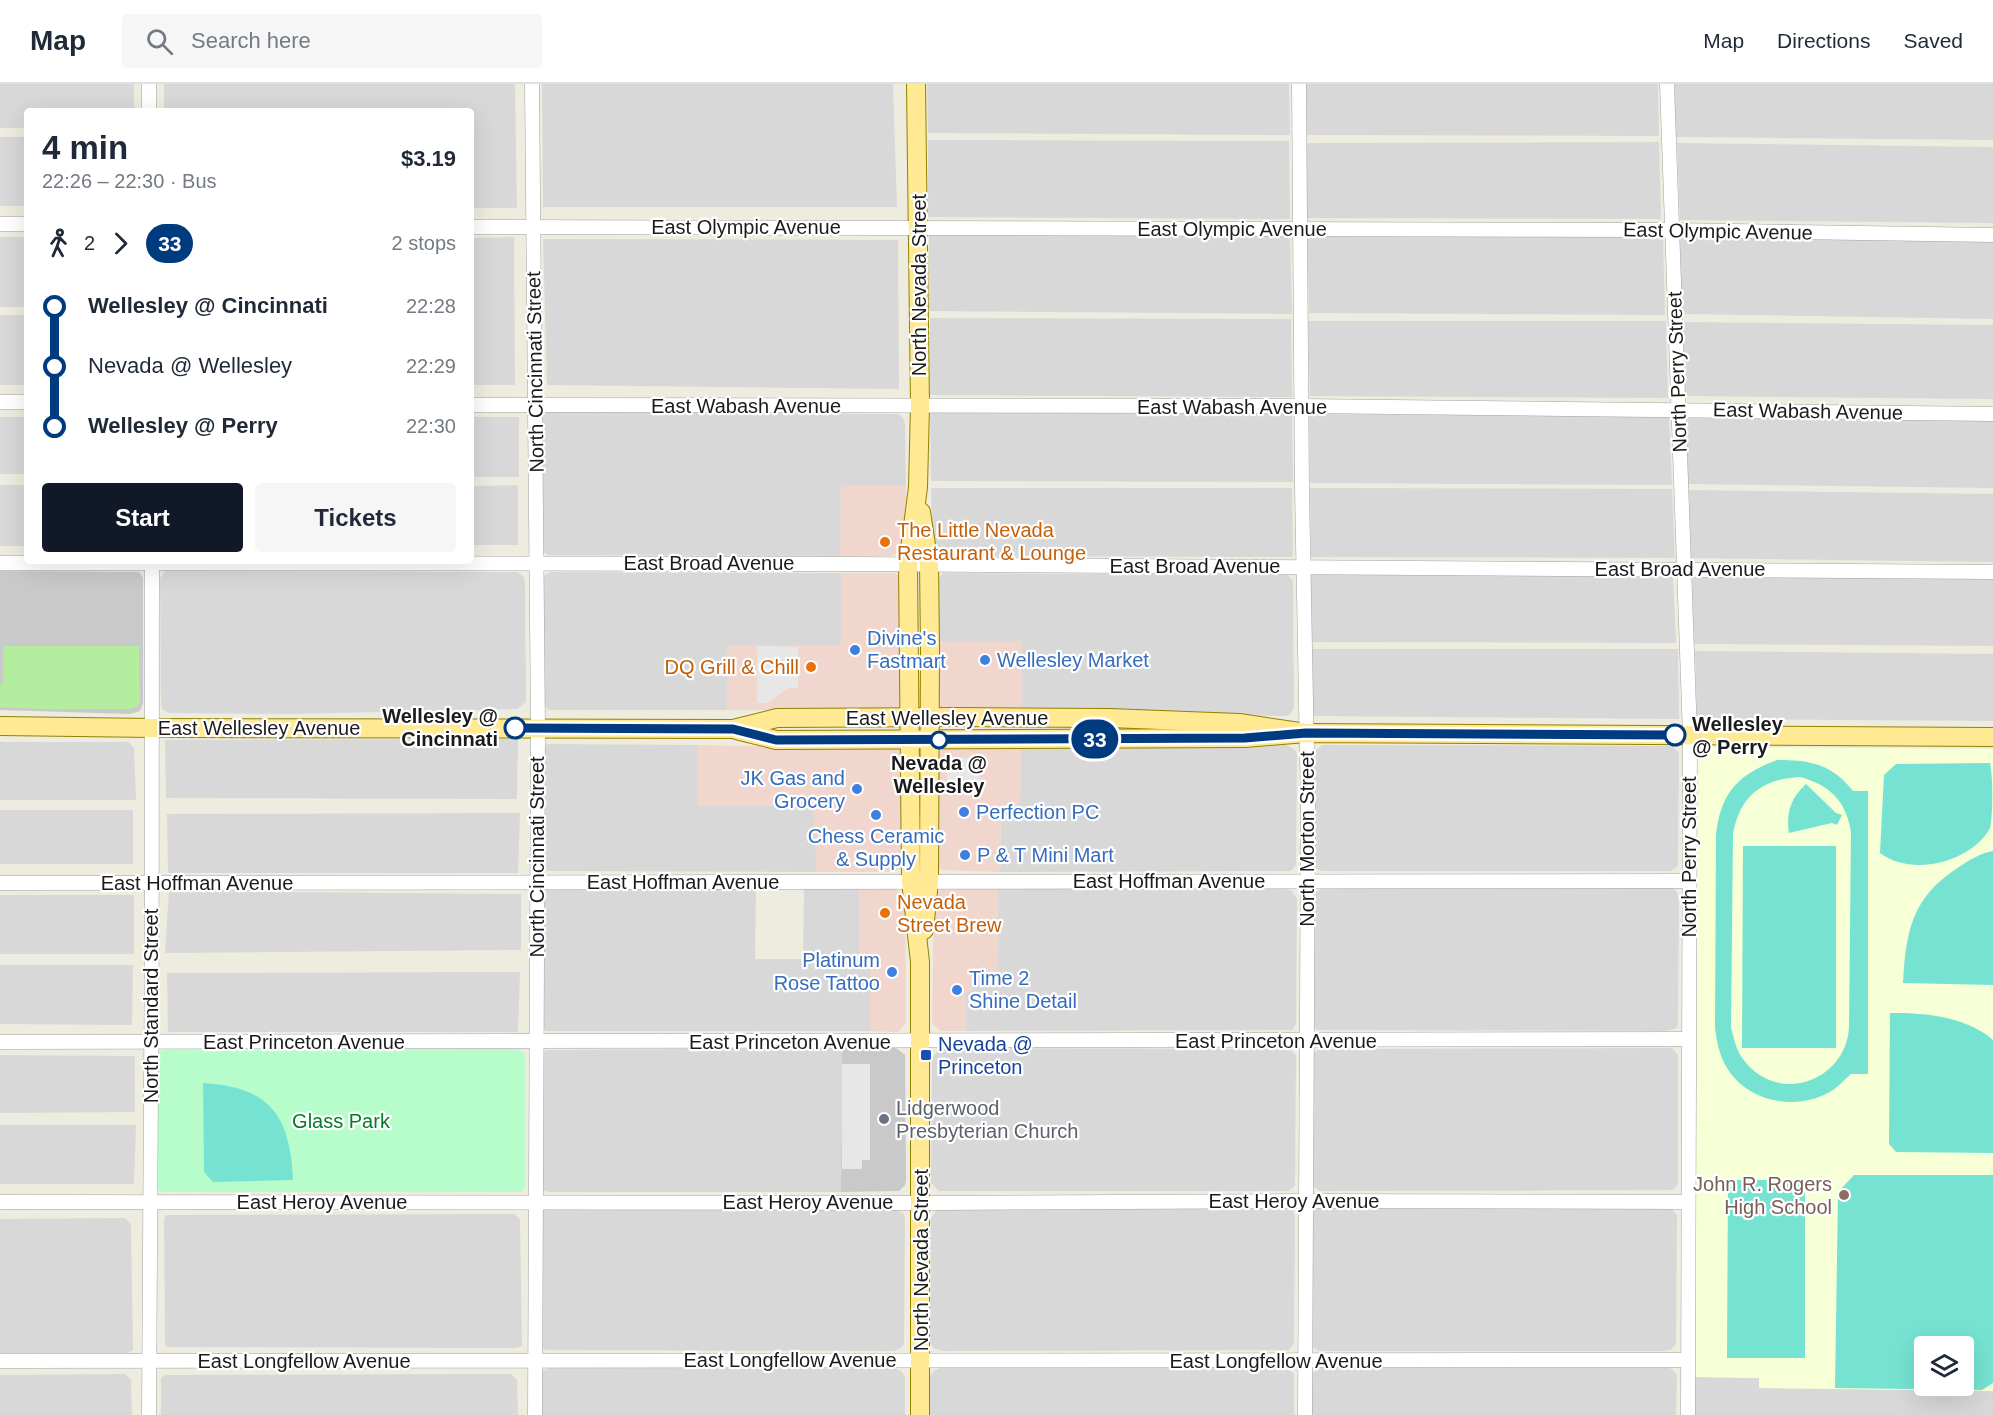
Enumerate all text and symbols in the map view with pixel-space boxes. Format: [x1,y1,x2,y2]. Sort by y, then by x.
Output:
search box [122,14,542,68]
text: Map [30,25,86,56]
icon: search [143,25,176,58]
text: Search here [191,28,311,53]
text: Map [1703,29,1744,52]
text: Directions [1777,29,1870,52]
text: Saved [1903,29,1963,52]
text: 4 min [42,129,128,166]
text: $3.19 [401,146,456,171]
text: 22:26 – 22:30 · Bus [42,170,217,192]
street label: North Nevada Street [908,193,930,376]
street label: East Olympic Avenue [651,216,841,238]
street label: East Olympic Avenue [1137,218,1327,240]
street label: East Olympic Avenue [1623,218,1813,244]
icon: walk [42,227,75,260]
icon: forward [104,227,137,260]
text: 2 [84,232,95,254]
text: 33 [158,232,181,255]
text: 2 stops [392,232,456,254]
street label: North Cincinnati Street [522,271,548,473]
street label: North Perry Street [1663,291,1691,453]
text: Wellesley @ Cincinnati [88,293,328,318]
text: 22:28 [406,295,456,317]
text: Nevada @ Wellesley [88,353,292,378]
text: 22:29 [406,355,456,377]
street label: East Wabash Avenue [651,395,841,417]
street label: East Wabash Avenue [1137,396,1327,418]
street label: East Wabash Avenue [1713,398,1903,424]
text: Wellesley @ Perry [88,413,278,438]
text: 22:30 [406,415,456,437]
button: Start [42,483,243,552]
button: Tickets [255,483,456,552]
place label: The Little Nevada Restaurant & Lounge [897,519,1086,564]
marker: The Little Nevada Restaurant & Lounge [878,535,892,549]
street label: East Broad Avenue [624,552,794,574]
street label: East Broad Avenue [1110,555,1280,577]
street label: East Broad Avenue [1595,558,1765,580]
place label: Divine's Fastmart [867,627,946,672]
marker: Divine's Fastmart [848,643,862,657]
place label: Wellesley Market [997,649,1149,671]
marker: Wellesley Market [978,653,992,667]
place label: DQ Grill & Chill [665,656,799,678]
marker: DQ Grill & Chill [804,660,818,674]
place label: Wellesley @ Cincinnati [382,705,498,750]
street label: East Wellesley Avenue [846,707,1048,729]
place label: Wellesley @ Perry [1692,713,1784,758]
street label: East Wellesley Avenue [158,717,360,739]
marker: Wellesley @ Cincinnati [504,717,526,739]
line badge: 33 [1068,720,1122,758]
marker: Wellesley @ Perry [1664,724,1686,746]
text: 33 [1083,728,1107,751]
marker: Nevada @ Wellesley [930,731,948,749]
street label: North Morton Street [1296,751,1318,927]
place label: Nevada @ Wellesley [891,752,987,797]
street label: North Cincinnati Street [526,756,548,958]
place label: JK Gas and Grocery [740,767,845,812]
street label: North Perry Street [1678,776,1700,938]
marker: JK Gas and Grocery [850,782,864,796]
place label: Perfection PC [976,801,1099,823]
marker: Perfection PC [957,805,971,819]
marker: Chess Ceramic & Supply [869,808,883,822]
place label: Chess Ceramic & Supply [808,825,944,870]
place label: P & T Mini Mart [977,844,1114,866]
marker: P & T Mini Mart [958,848,972,862]
street label: East Hoffman Avenue [1073,870,1265,892]
street label: East Hoffman Avenue [587,871,779,893]
street label: East Hoffman Avenue [101,872,293,894]
place label: Nevada Street Brew [897,891,1002,936]
marker: Nevada Street Brew [878,906,892,920]
street label: North Standard Street [140,908,162,1103]
place label: Platinum Rose Tattoo [774,949,880,994]
marker: Platinum Rose Tattoo [885,965,899,979]
place label: Time 2 Shine Detail [969,967,1077,1012]
marker: Time 2 Shine Detail [950,983,964,997]
street label: East Princeton Avenue [1175,1030,1377,1052]
street label: East Princeton Avenue [203,1031,405,1053]
street label: East Princeton Avenue [689,1031,891,1053]
place label: Nevada @ Princeton [938,1033,1033,1078]
marker: Nevada @ Princeton [919,1048,933,1062]
place label: Lidgerwood Presbyterian Church [896,1097,1078,1142]
park label: Glass Park [292,1110,391,1132]
marker: Lidgerwood Presbyterian Church [877,1112,891,1126]
street label: North Nevada Street [910,1168,932,1351]
place label: John R. Rogers High School [1693,1173,1832,1218]
marker: John R. Rogers High School [1837,1188,1851,1202]
street label: East Heroy Avenue [1209,1190,1379,1212]
street label: East Heroy Avenue [237,1191,407,1213]
street label: East Heroy Avenue [723,1191,893,1213]
map controls [1914,1336,1974,1396]
button: layers [1914,1336,1974,1396]
street label: East Longfellow Avenue [683,1349,897,1371]
street label: East Longfellow Avenue [197,1350,411,1372]
street label: East Longfellow Avenue [1169,1350,1383,1372]

